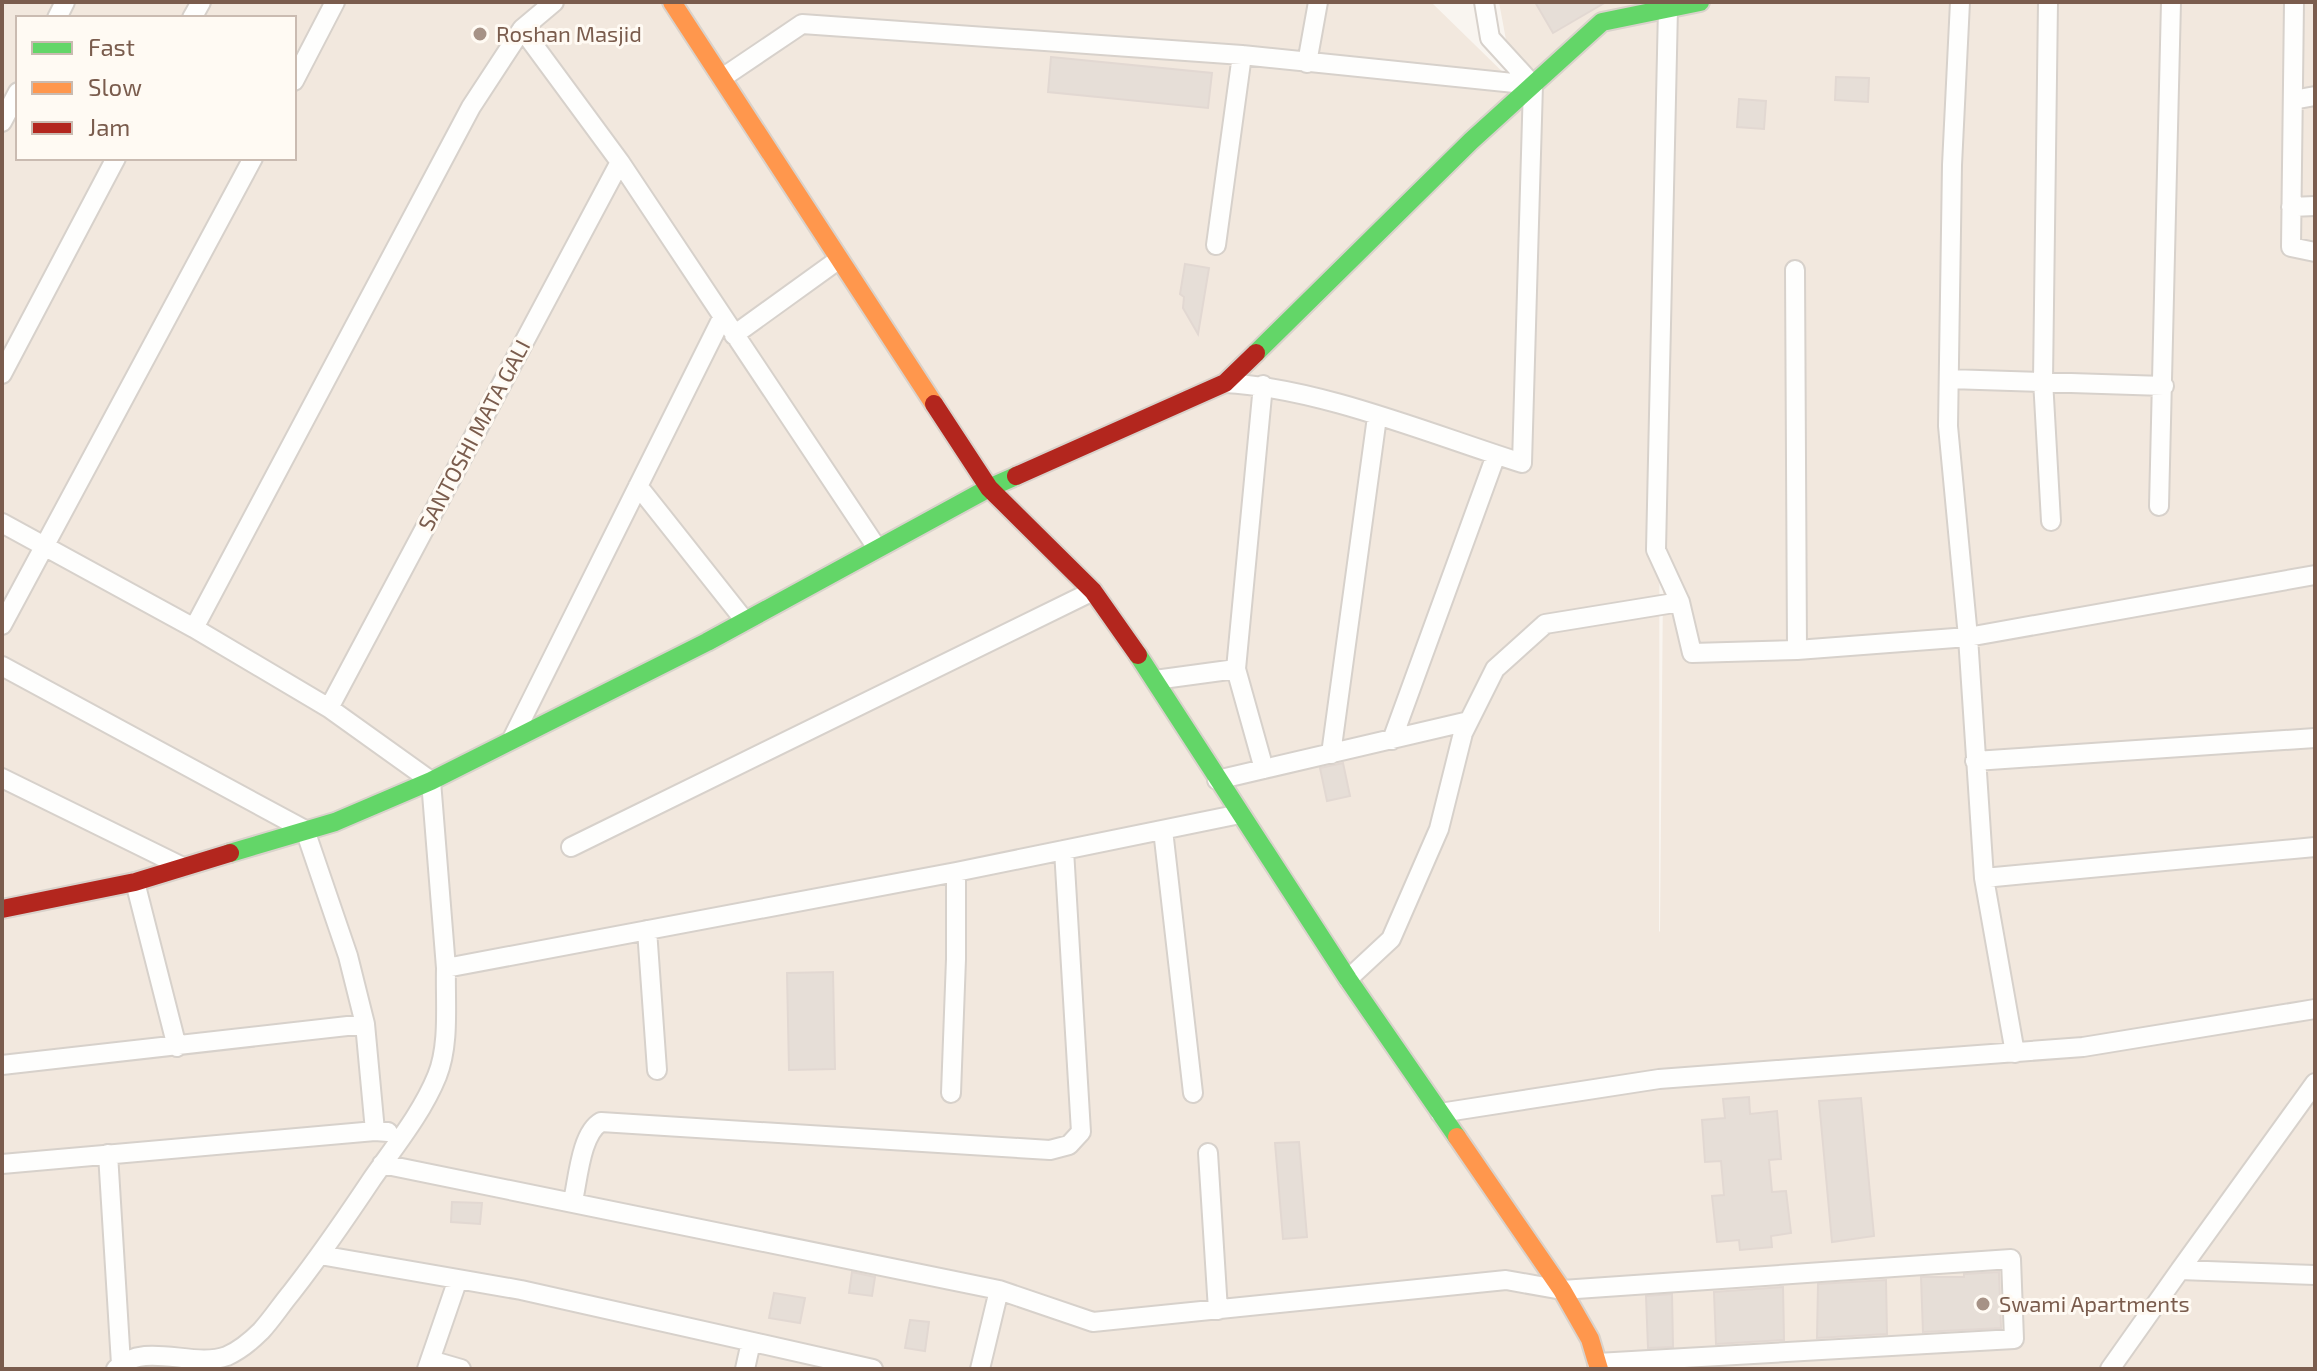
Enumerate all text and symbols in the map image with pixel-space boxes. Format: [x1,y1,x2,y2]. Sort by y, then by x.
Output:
legend [16,16,296,160]
place label: Roshan Masjid [496,20,642,47]
marker: Roshan Masjid [471,25,489,43]
text: Fast [88,32,135,61]
text: Slow [88,72,142,101]
text: Jam [88,112,130,141]
street label: SANTOSHI MATA GALI [412,335,534,534]
place label: Swami Apartments [1999,1290,2190,1316]
marker: Swami Apartments [1974,1295,1992,1313]

